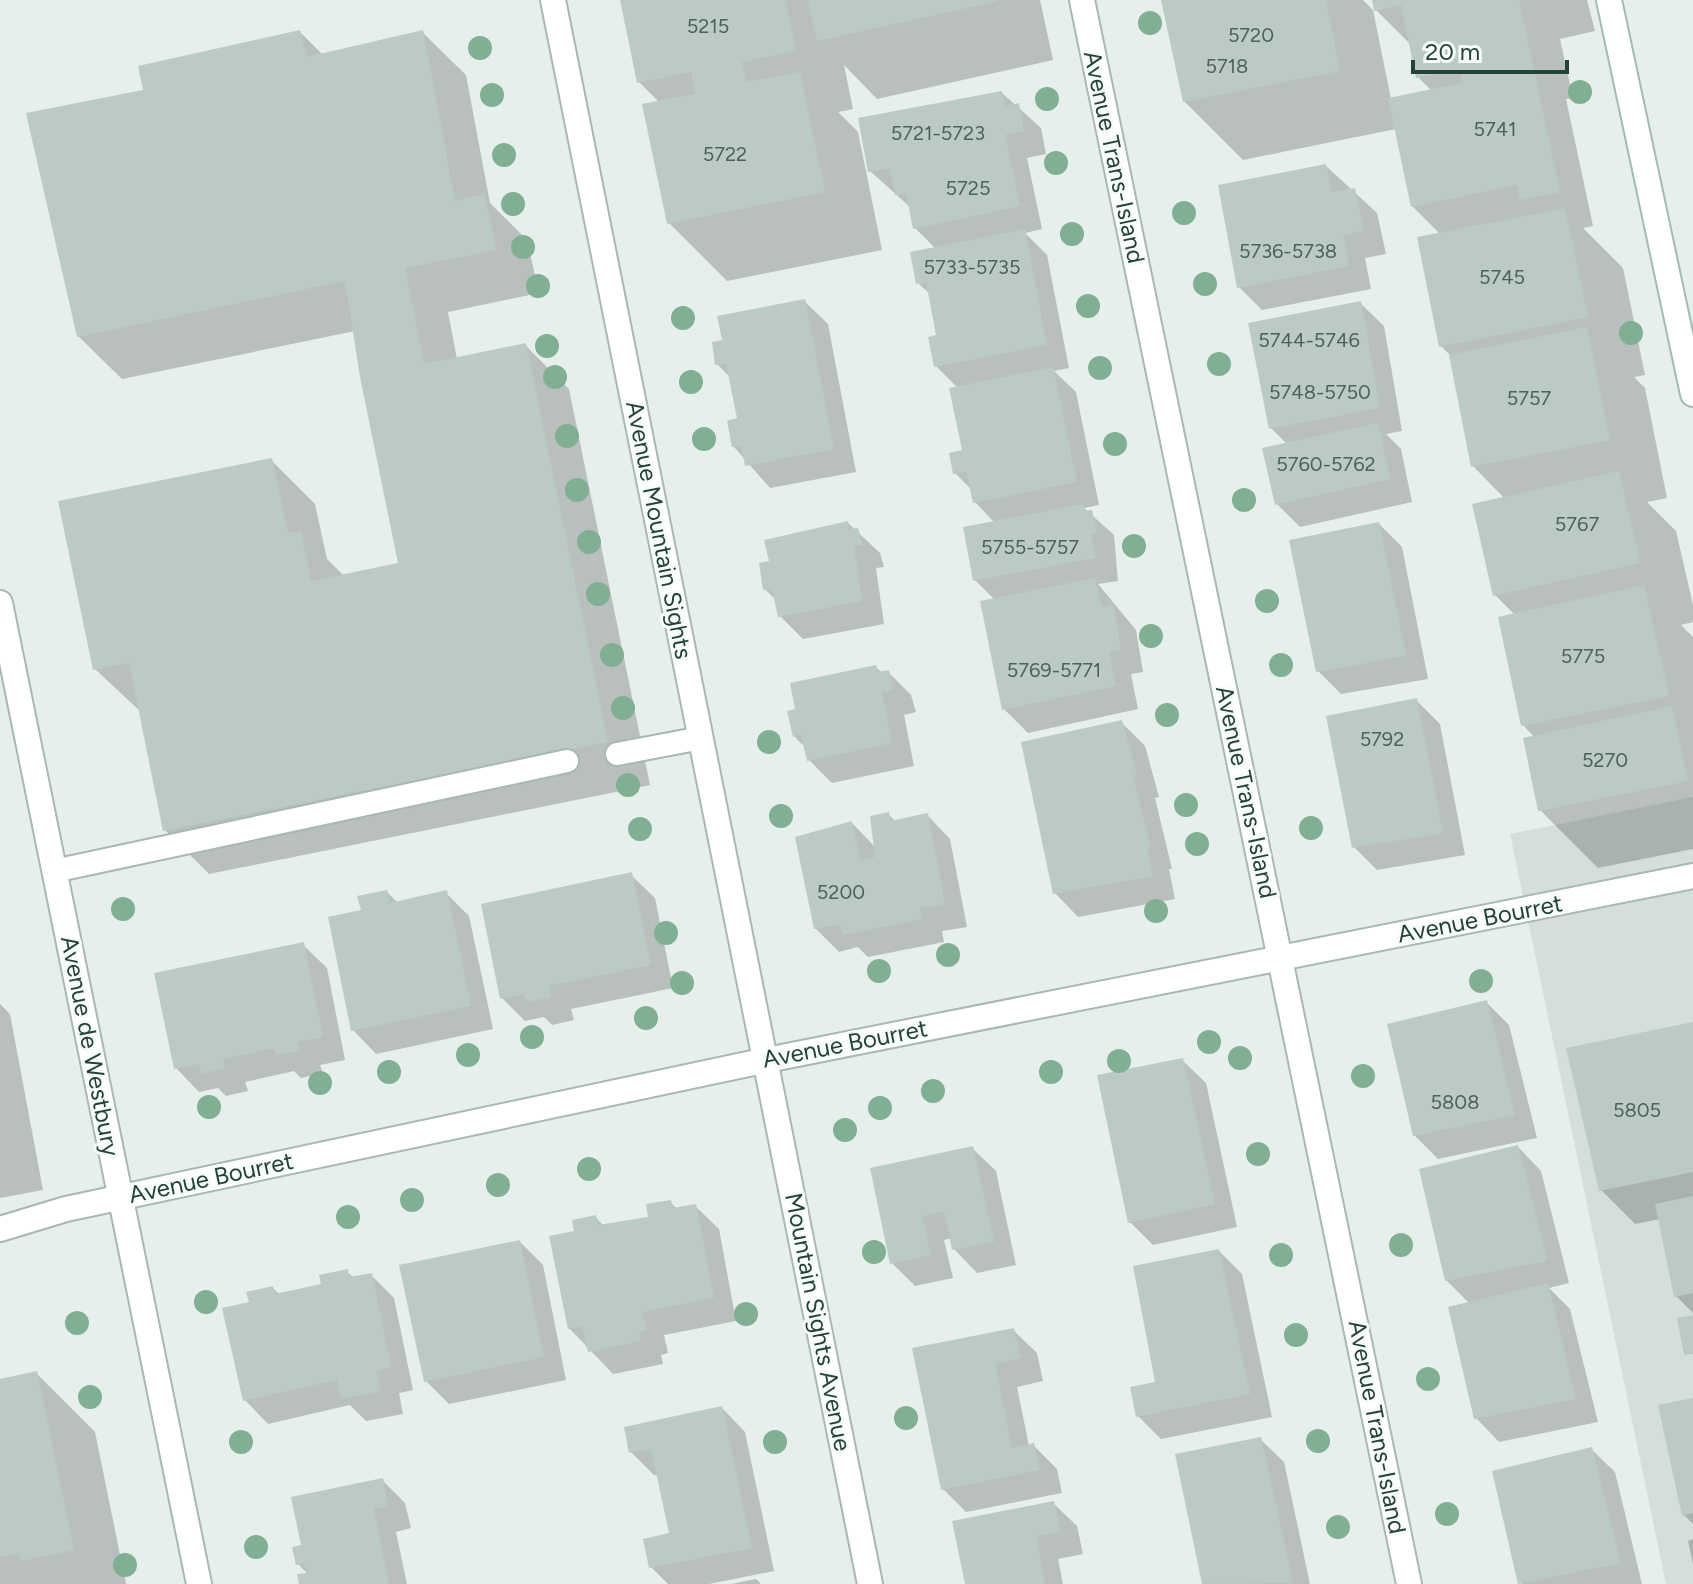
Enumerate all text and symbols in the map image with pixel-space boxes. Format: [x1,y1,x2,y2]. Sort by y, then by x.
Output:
house number: 5215 [687,14,729,38]
house number: 5720 [1228,23,1274,47]
scale bar [1413,24,1567,74]
text: 20 m [1425,37,1480,66]
street label: Avenue Trans-Island [1078,48,1151,266]
house number: 5718 [1206,54,1248,78]
house number: 5741 [1474,117,1516,141]
house number: 5721-5723 [891,121,985,145]
house number: 5722 [703,142,747,166]
house number: 5725 [946,176,990,200]
house number: 5736-5738 [1239,239,1337,263]
house number: 5733-5735 [924,255,1020,279]
house number: 5745 [1479,265,1525,289]
house number: 5744-5746 [1258,328,1360,352]
house number: 5748-5750 [1269,380,1371,404]
house number: 5757 [1507,386,1551,410]
street label: Avenue Mountain Sights [620,398,699,661]
house number: 5760-5762 [1276,452,1376,476]
house number: 5767 [1555,512,1599,536]
house number: 5755-5757 [981,535,1079,559]
house number: 5775 [1561,644,1605,668]
house number: 5769-5771 [1007,658,1101,682]
street label: Avenue Trans-Island [1210,683,1283,901]
house number: 5792 [1360,727,1404,751]
house number: 5270 [1582,748,1628,772]
house number: 5200 [817,880,865,904]
street label: Avenue Bourret [1395,888,1565,949]
street label: Avenue de Westbury [55,933,126,1159]
street label: Avenue Bourret [760,1013,930,1074]
house number: 5808 [1431,1090,1479,1114]
house number: 5805 [1613,1098,1661,1122]
street label: Avenue Bourret [126,1146,296,1209]
street label: Mountain Sights Avenue [779,1190,858,1453]
street label: Avenue Trans-Island [1343,1318,1412,1536]

